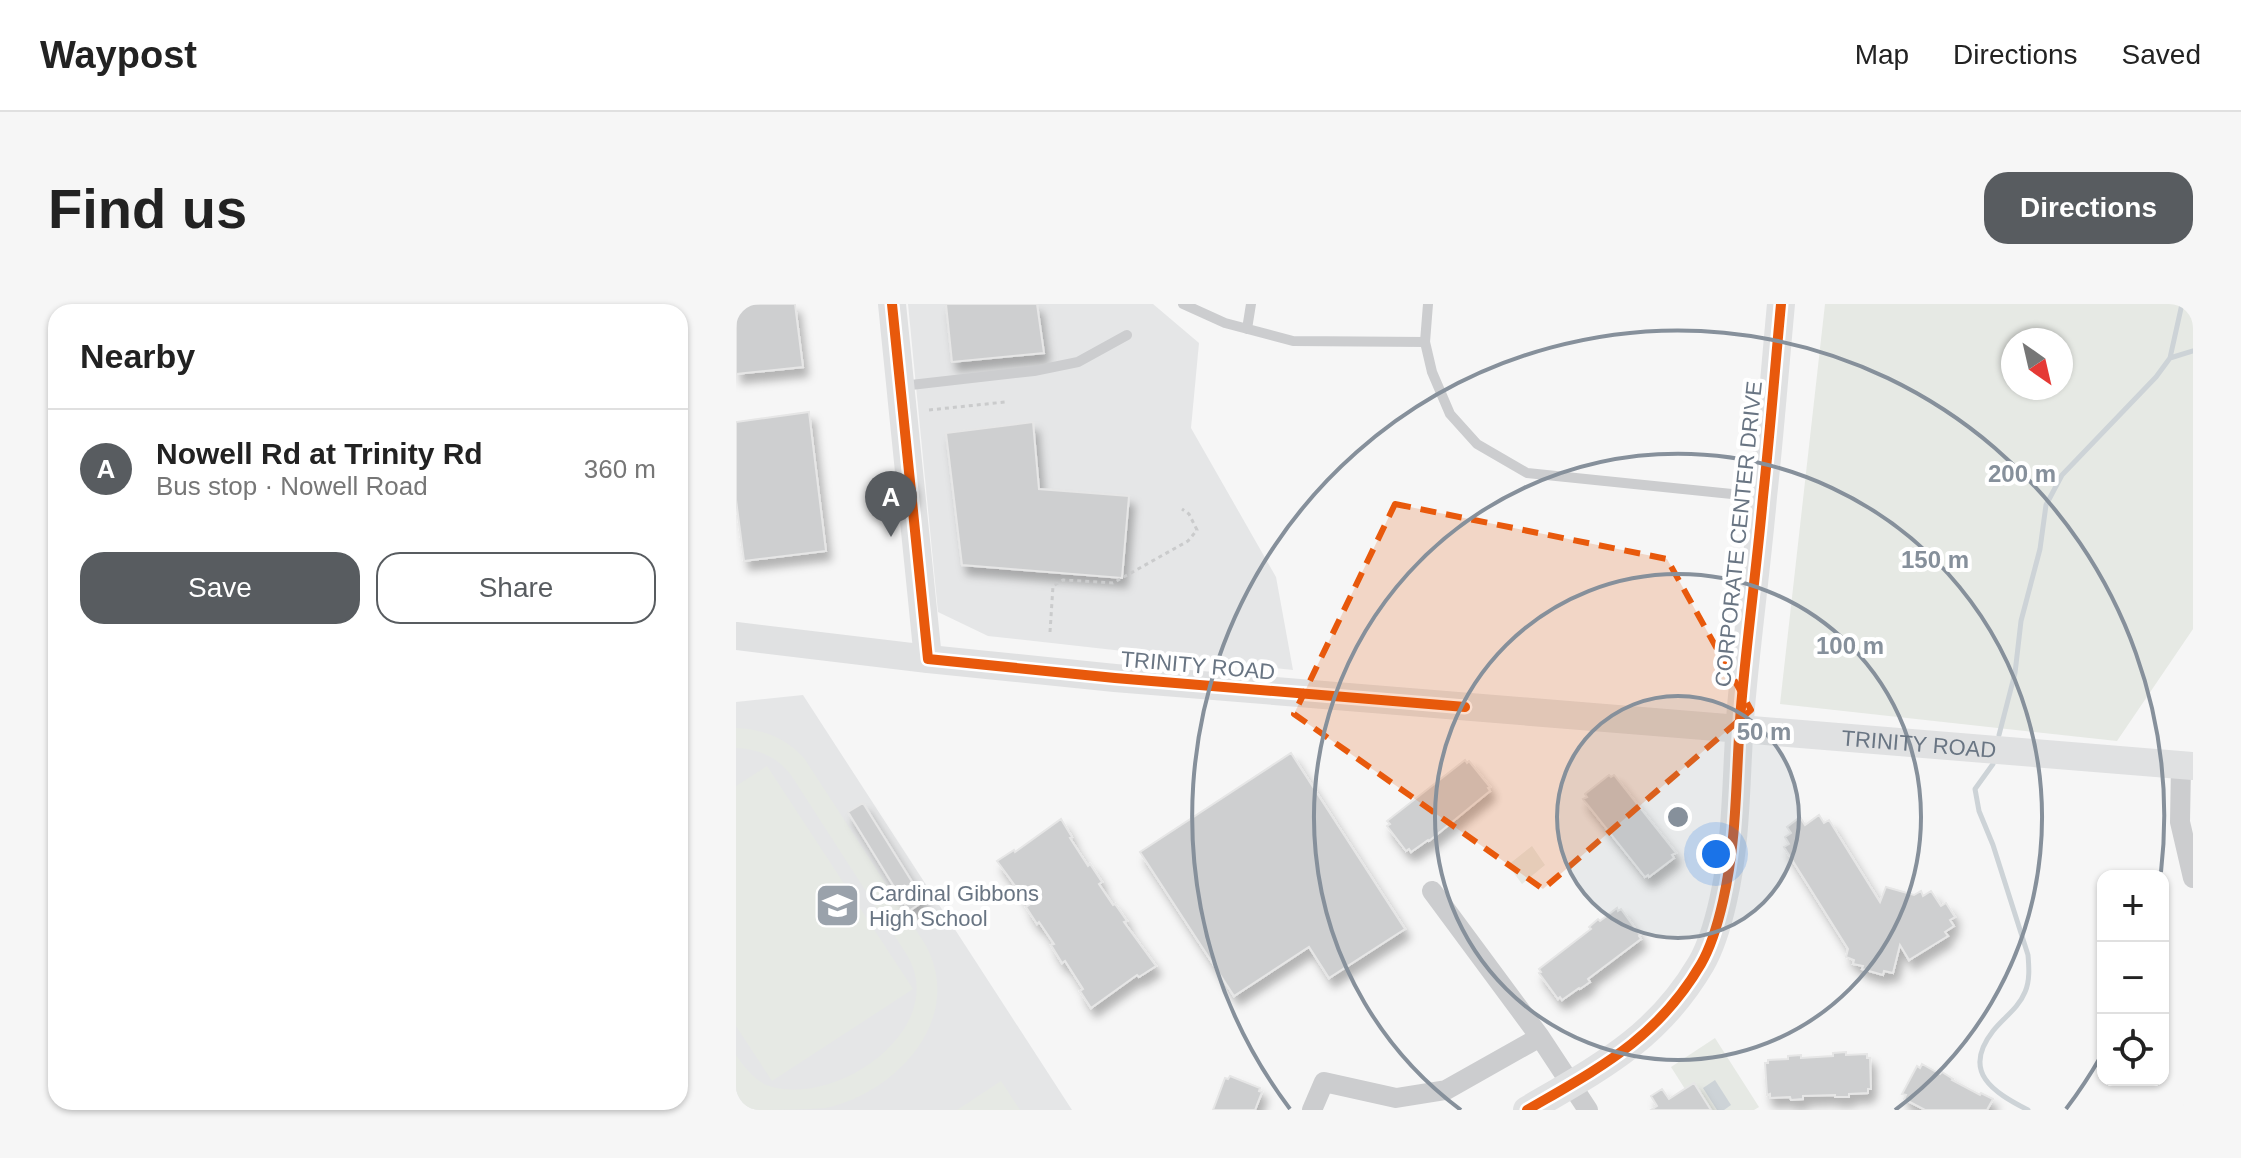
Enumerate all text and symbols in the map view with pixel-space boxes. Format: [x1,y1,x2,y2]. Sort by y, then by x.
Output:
text: Waypost [40,34,197,76]
text: Map [1855,39,1909,70]
text: Directions [1953,39,2078,70]
text: Saved [2122,39,2201,70]
button: Directions [1984,172,2193,244]
text: Find us [48,177,247,240]
north arrow [2001,328,2073,400]
text: Nearby [80,337,195,375]
street label: CORPORATE CENTER DRIVE [1710,380,1767,688]
text: Nowell Rd at Trinity Rd [156,437,483,470]
text: A [97,454,115,484]
text: 360 m [584,454,656,484]
text: 200 m [1988,460,2056,487]
text: Bus stop · Nowell Road [156,471,428,501]
pin: A [865,471,917,537]
text: 150 m [1901,546,1969,573]
button: Save [80,552,360,624]
button: Share [376,552,656,624]
text: 100 m [1816,632,1884,659]
street label: TRINITY ROAD [1120,646,1276,685]
text: 50 m [1737,718,1791,745]
street label: TRINITY ROAD [1841,725,1997,763]
centre of rings [1664,803,1692,831]
your location [1696,834,1736,874]
map controls [2097,870,2169,1086]
button: + [2097,870,2169,942]
place label: Cardinal Gibbons High School [869,881,1039,931]
school or university icon: Cardinal Gibbons High School [814,882,862,930]
button: − [2097,942,2169,1014]
button: locate [2097,1014,2169,1086]

